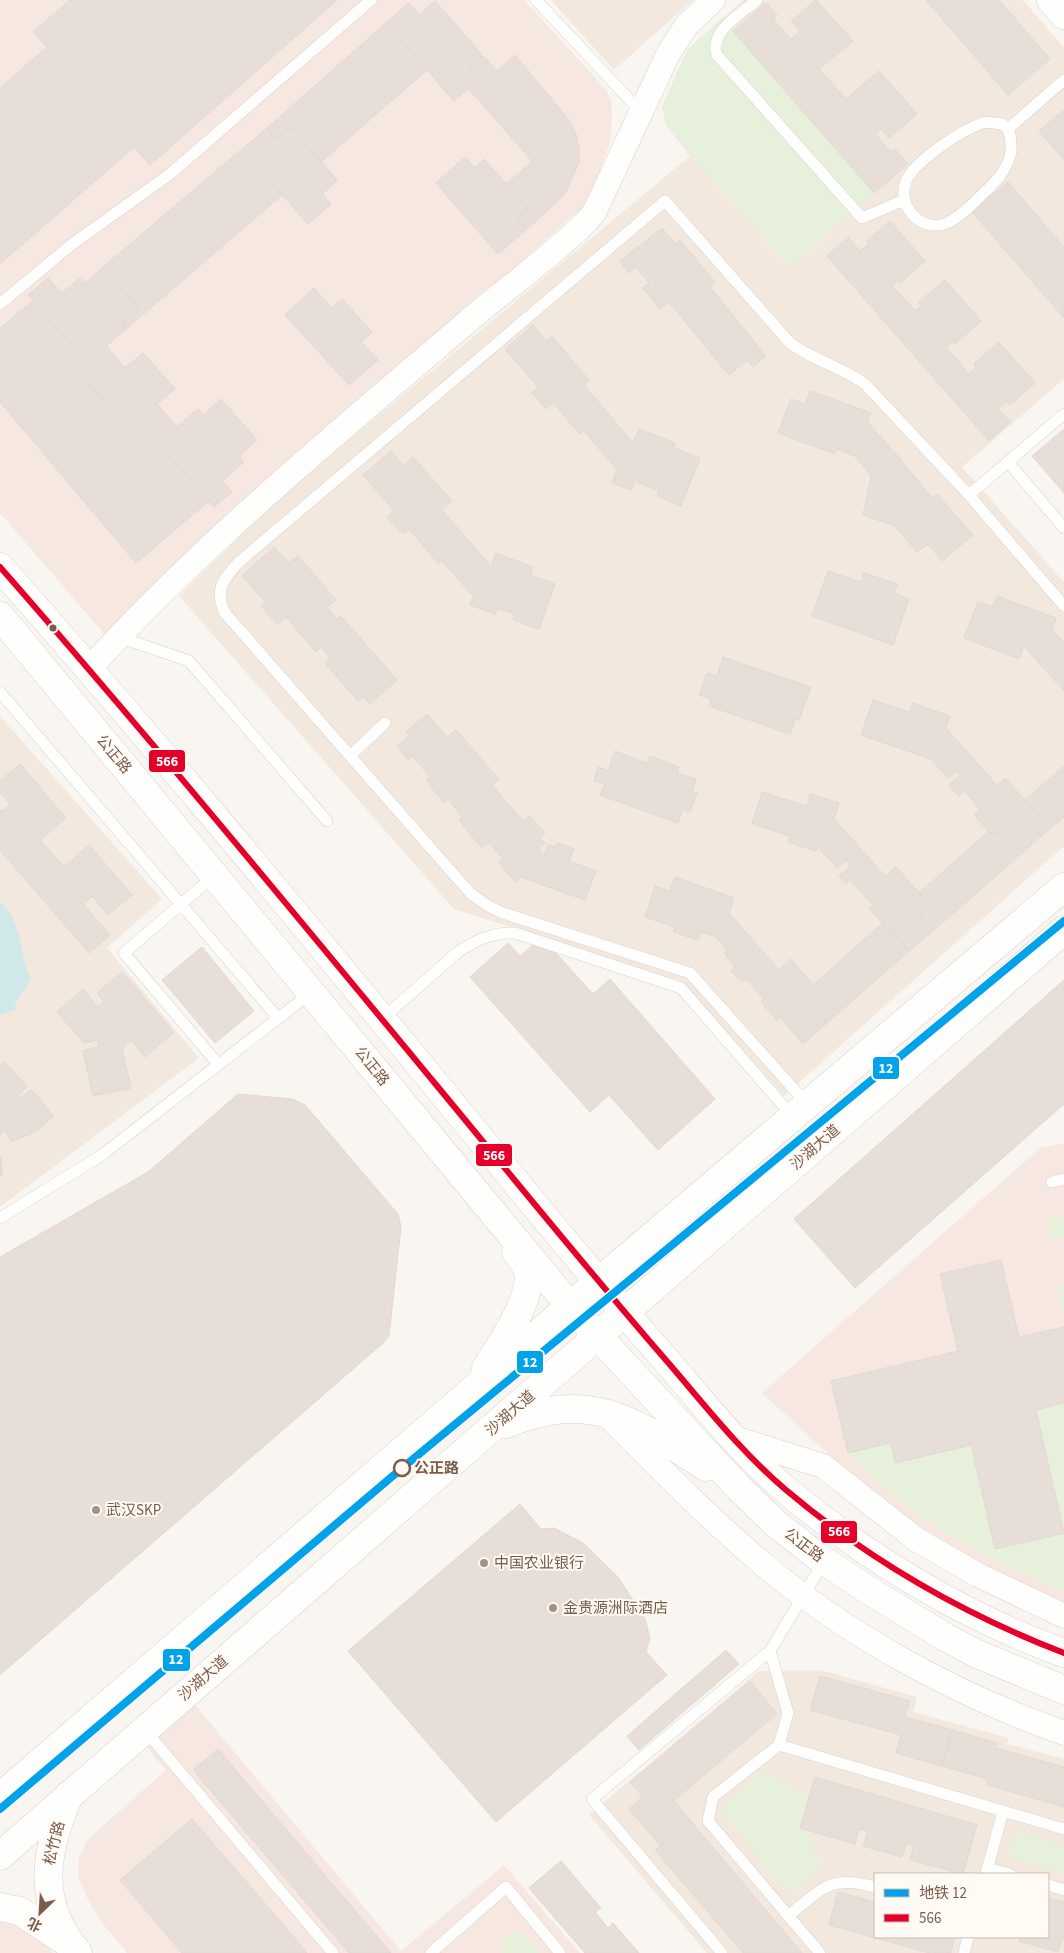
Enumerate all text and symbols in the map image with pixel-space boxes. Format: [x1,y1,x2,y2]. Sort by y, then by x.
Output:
unlabelled marker [48,623,58,633]
street label: 公正路 [91,730,136,778]
line badge: 566 [148,749,186,773]
text: 566 [156,752,178,772]
street label: 公正路 [349,1042,394,1090]
line badge: 12 [872,1056,900,1080]
text: 12 [879,1059,893,1079]
street label: 沙湖大道 [786,1120,845,1175]
line badge: 566 [475,1143,513,1167]
text: 566 [483,1146,505,1166]
line badge: 12 [516,1350,544,1374]
text: 12 [523,1353,537,1373]
street label: 沙湖大道 [481,1386,540,1441]
place label: 公正路 [414,1458,459,1479]
marker: 公正路 [393,1459,411,1477]
place label: 武汉SKP [106,1500,161,1521]
marker: 武汉SKP [90,1504,102,1516]
line badge: 566 [820,1520,858,1544]
text: 566 [828,1522,850,1542]
street label: 公正路 [779,1523,828,1567]
place label: 中国农业银行 [494,1553,584,1574]
marker: 中国农业银行 [478,1557,490,1569]
place label: 金贵源洲际酒店 [563,1598,668,1619]
marker: 金贵源洲际酒店 [547,1602,559,1614]
line badge: 12 [162,1648,191,1672]
text: 12 [169,1650,183,1670]
street label: 沙湖大道 [174,1651,233,1706]
street label: 松竹路 [39,1819,70,1868]
legend [874,1873,1049,1938]
text: 地铁 12 [919,1883,967,1904]
north arrow [15,1888,65,1938]
text: 566 [919,1908,941,1929]
text: 北 [24,1912,45,1936]

